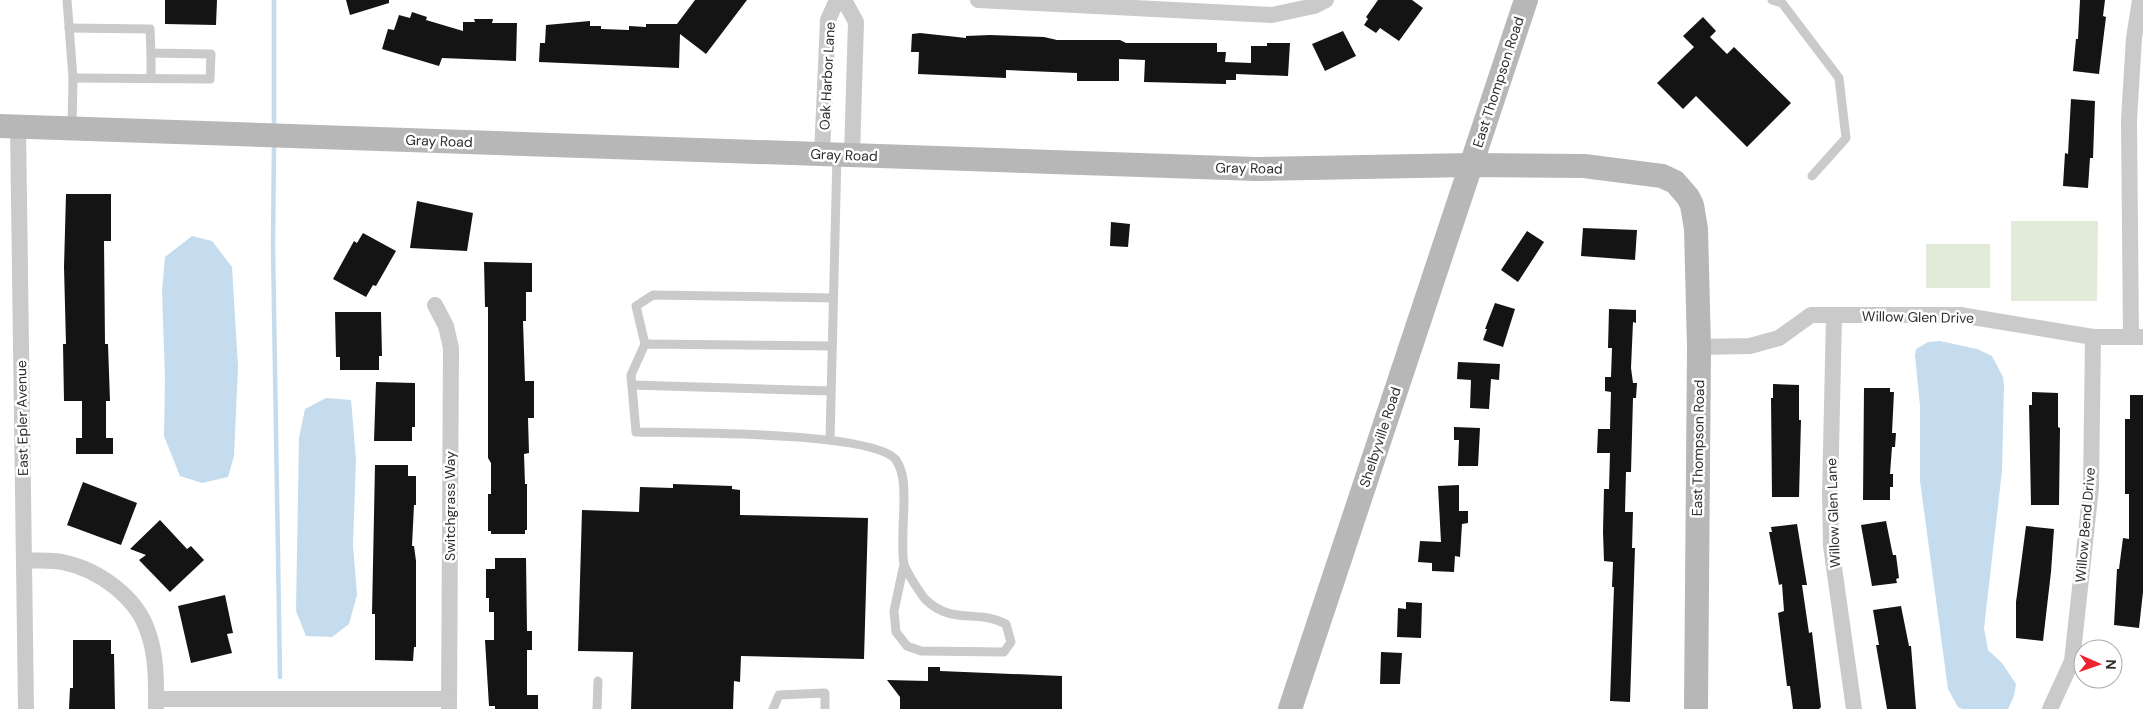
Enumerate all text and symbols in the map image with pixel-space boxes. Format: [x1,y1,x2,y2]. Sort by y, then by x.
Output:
street label: East Thompson Road [1468,14,1528,150]
street label: Oak Harbor Lane [815,21,839,131]
street label: Gray Road [405,131,473,151]
street label: Gray Road [810,145,878,165]
street label: Gray Road [1215,158,1283,178]
street label: Willow Glen Drive [1862,307,1974,327]
street label: East Epler Avenue [12,360,32,476]
street label: East Thompson Road [1688,380,1708,516]
street label: Shelbyville Road [1355,385,1405,489]
street label: Switchgrass Way [441,451,459,561]
street label: Willow Glen Lane [1822,458,1844,568]
street label: Willow Bend Drive [2071,467,2099,583]
north arrow [2073,639,2123,689]
text: N [2102,659,2120,670]

